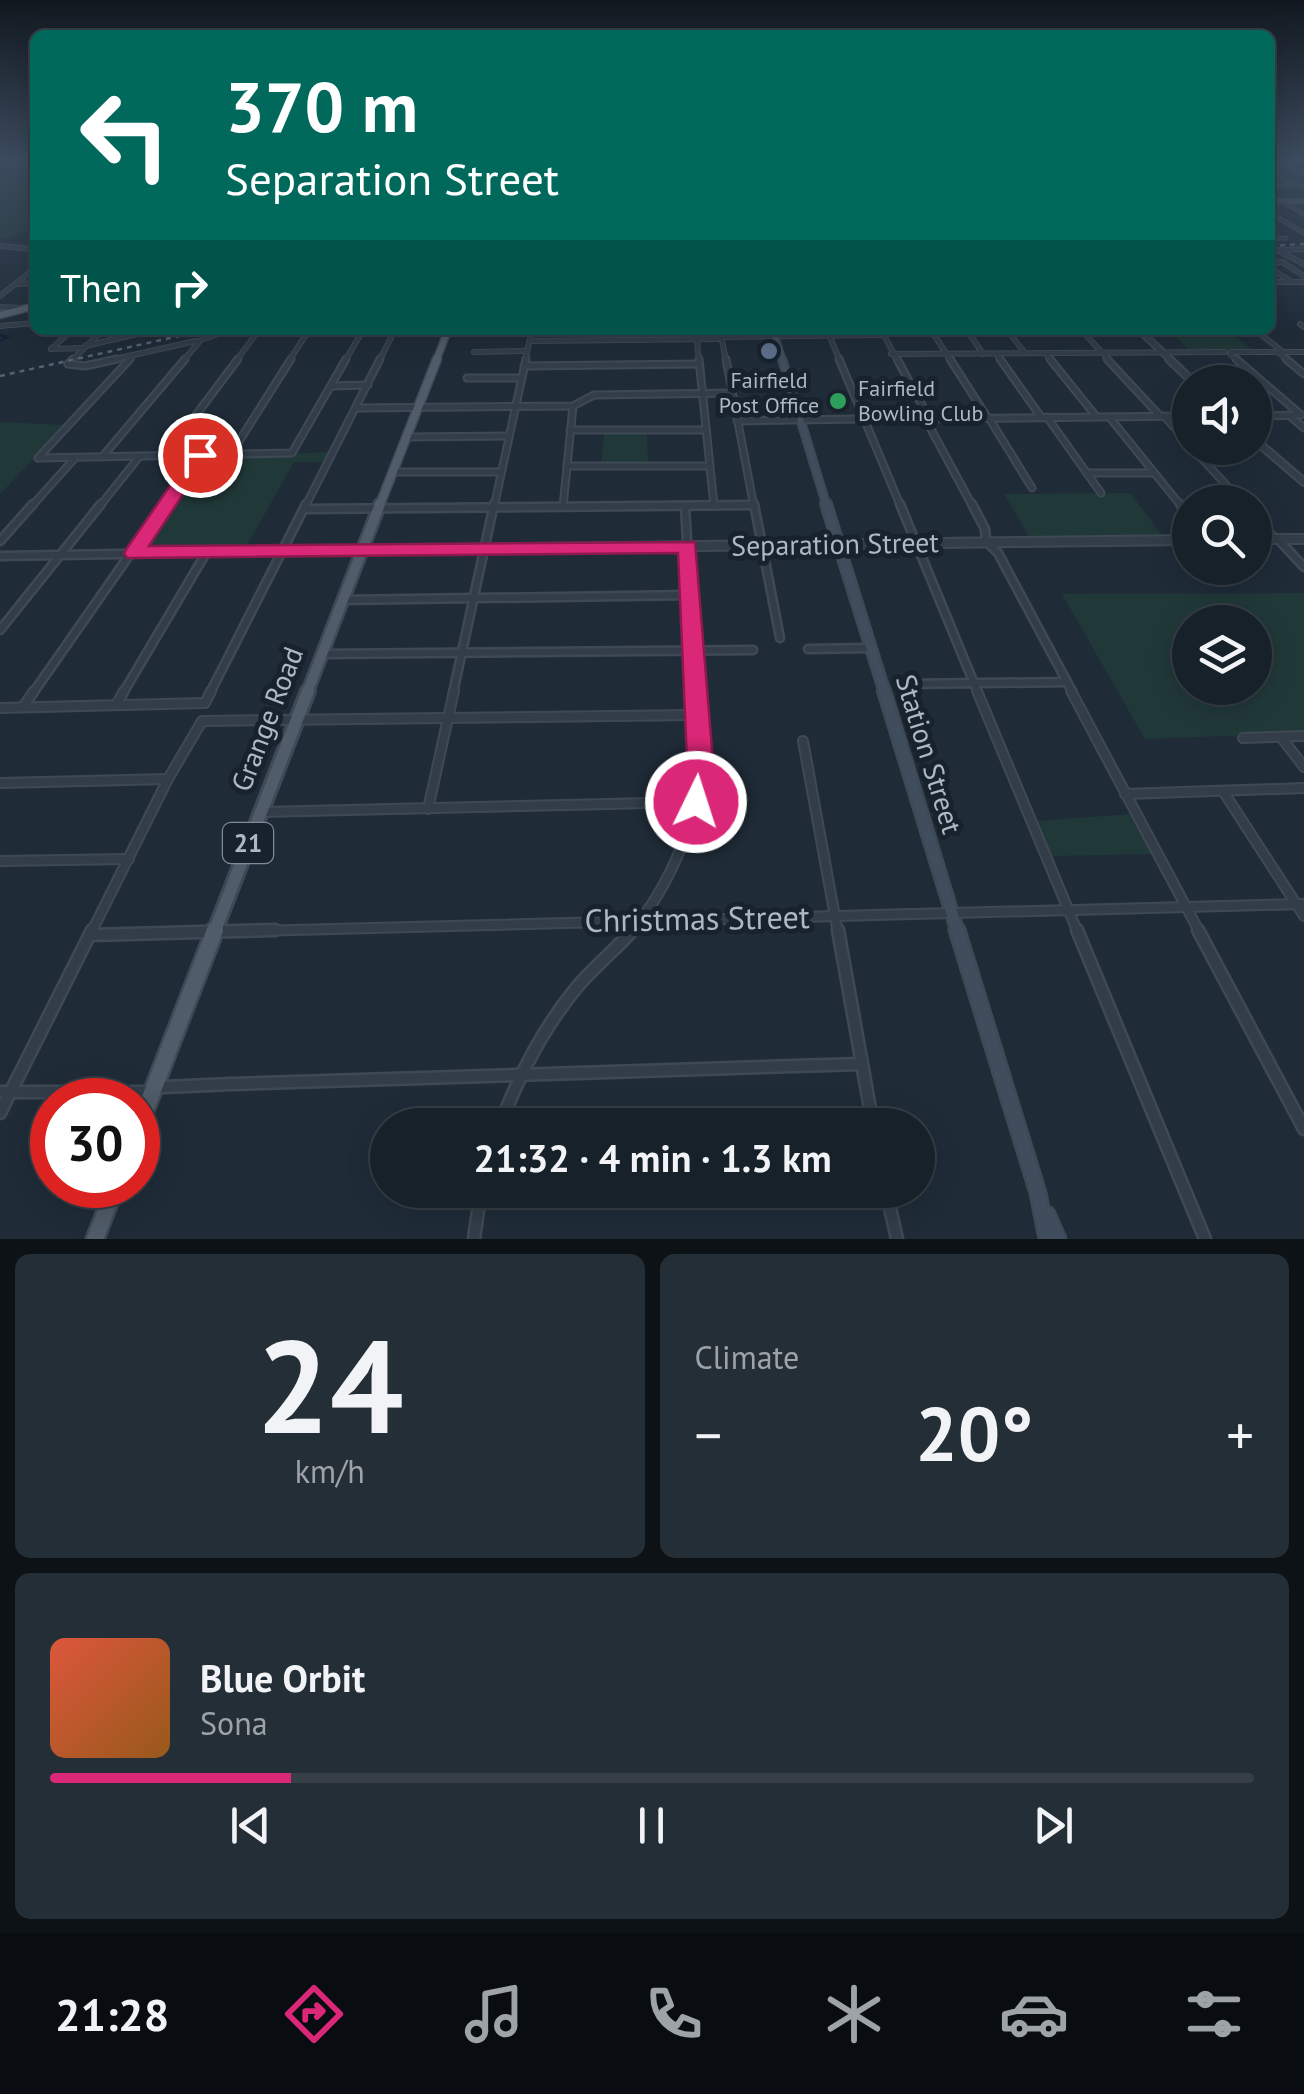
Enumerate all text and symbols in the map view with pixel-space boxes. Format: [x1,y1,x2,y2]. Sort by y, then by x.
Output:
text: 370 m [225,61,418,151]
icon: left [60,70,190,200]
text: Separation Street [225,149,559,207]
icon: right [162,260,217,315]
text: Then [60,263,142,312]
marker: Fairfield Post Office [758,340,780,362]
map controls [1172,365,1272,705]
button: sound [1172,365,1272,465]
place label: Fairfield Post Office [719,366,819,419]
place label: Fairfield Bowling Club [858,374,983,427]
marker: Fairfield Bowling Club [827,390,849,412]
pin [158,413,243,498]
icon: arrive [173,428,228,483]
button: search [1172,485,1272,585]
street label: Separation Street [731,523,940,564]
button: layers [1172,605,1272,705]
street label: Grange Road [222,641,311,796]
street label: Station Street [888,670,971,838]
position arrow [644,750,748,854]
road number: 21 [223,823,273,863]
street label: Christmas Street [584,895,810,941]
speed limit sign: 30 [30,1078,160,1208]
text: 21:32 · 4 min · 1.3 km [473,1133,832,1182]
text: 24 [256,1301,403,1469]
text: Climate [695,1336,799,1378]
text: 20° [915,1385,1033,1482]
text: − [695,1399,722,1470]
text: + [1226,1399,1254,1470]
text: km/h [295,1450,365,1492]
text: Blue Orbit [200,1653,365,1702]
text: Sona [200,1702,268,1744]
icon: previous [223,1798,278,1853]
icon: pause [624,1798,679,1853]
icon: next [1026,1798,1081,1853]
icon: directions [279,1979,349,2049]
icon: music [459,1979,529,2049]
icon: phone [639,1979,709,2049]
icon: climate [819,1979,889,2049]
icon: car [999,1979,1069,2049]
icon: filters [1179,1979,1249,2049]
text: 21:28 [55,1985,169,2043]

